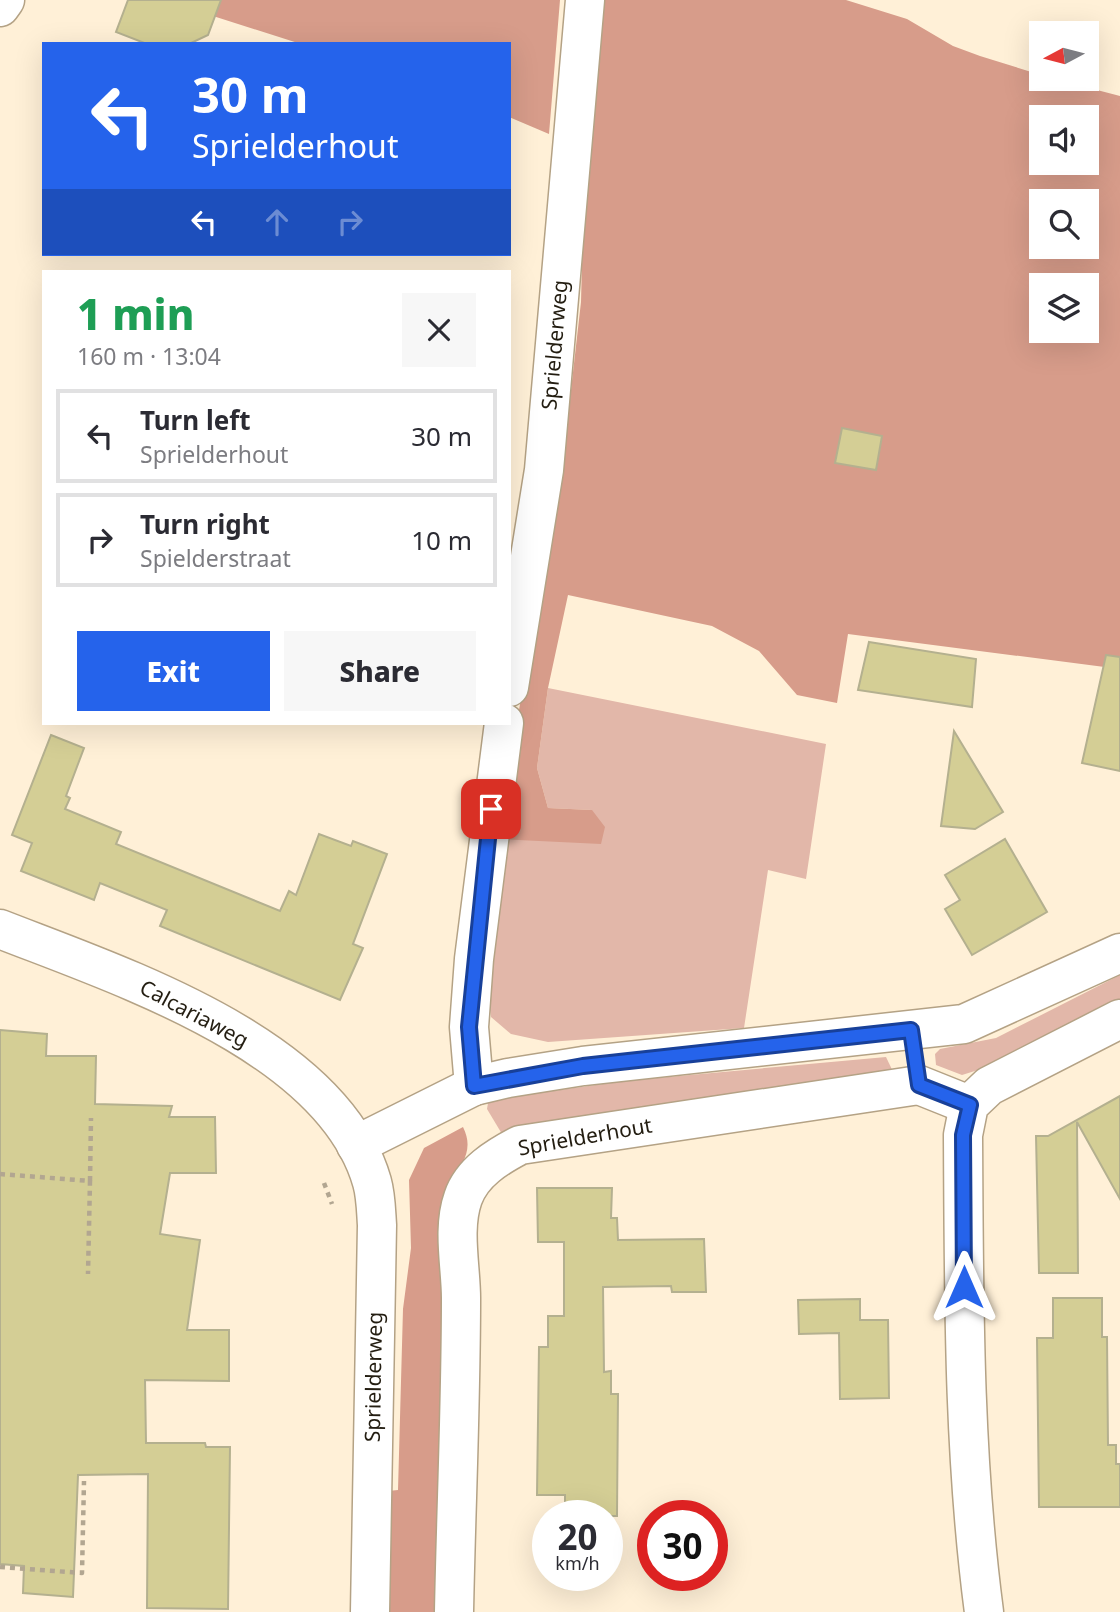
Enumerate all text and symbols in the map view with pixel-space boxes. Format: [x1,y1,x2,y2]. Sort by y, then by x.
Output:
north arrow [1029,21,1099,91]
map controls [1029,21,1099,343]
text: 30 m [192,61,309,127]
icon: left [77,70,168,161]
button: sound [1029,105,1099,175]
text: Sprielderhout [192,124,398,167]
button: search [1029,189,1099,259]
icon: left [185,203,223,241]
icon: ahead [258,203,296,241]
icon: right [331,203,369,241]
button: layers [1029,273,1099,343]
street label: Sprielderweg [534,279,574,411]
text: 1 min [77,285,194,342]
button: close [402,293,476,367]
text: 160 m · 13:04 [77,340,221,372]
text: Turn left [140,402,251,438]
icon: left [81,417,119,455]
text: 30 m [411,418,472,454]
text: Sprielderhout [140,438,288,470]
text: Turn right [140,506,270,542]
icon: right [81,521,119,559]
text: 10 m [411,522,472,558]
text: Spielderstraat [140,542,291,574]
button: Exit [77,631,270,711]
button: Share [284,631,476,711]
pin [461,779,521,839]
icon: arrive [472,790,510,828]
street label: Calcariaweg [135,973,254,1054]
street label: Sprielderhout [516,1110,654,1162]
position arrow [927,1250,1001,1324]
street label: Sprielderweg [358,1311,388,1442]
speed limit sign: 30 [637,1500,728,1591]
text: 20 [557,1513,598,1560]
text: km/h [555,1551,600,1575]

